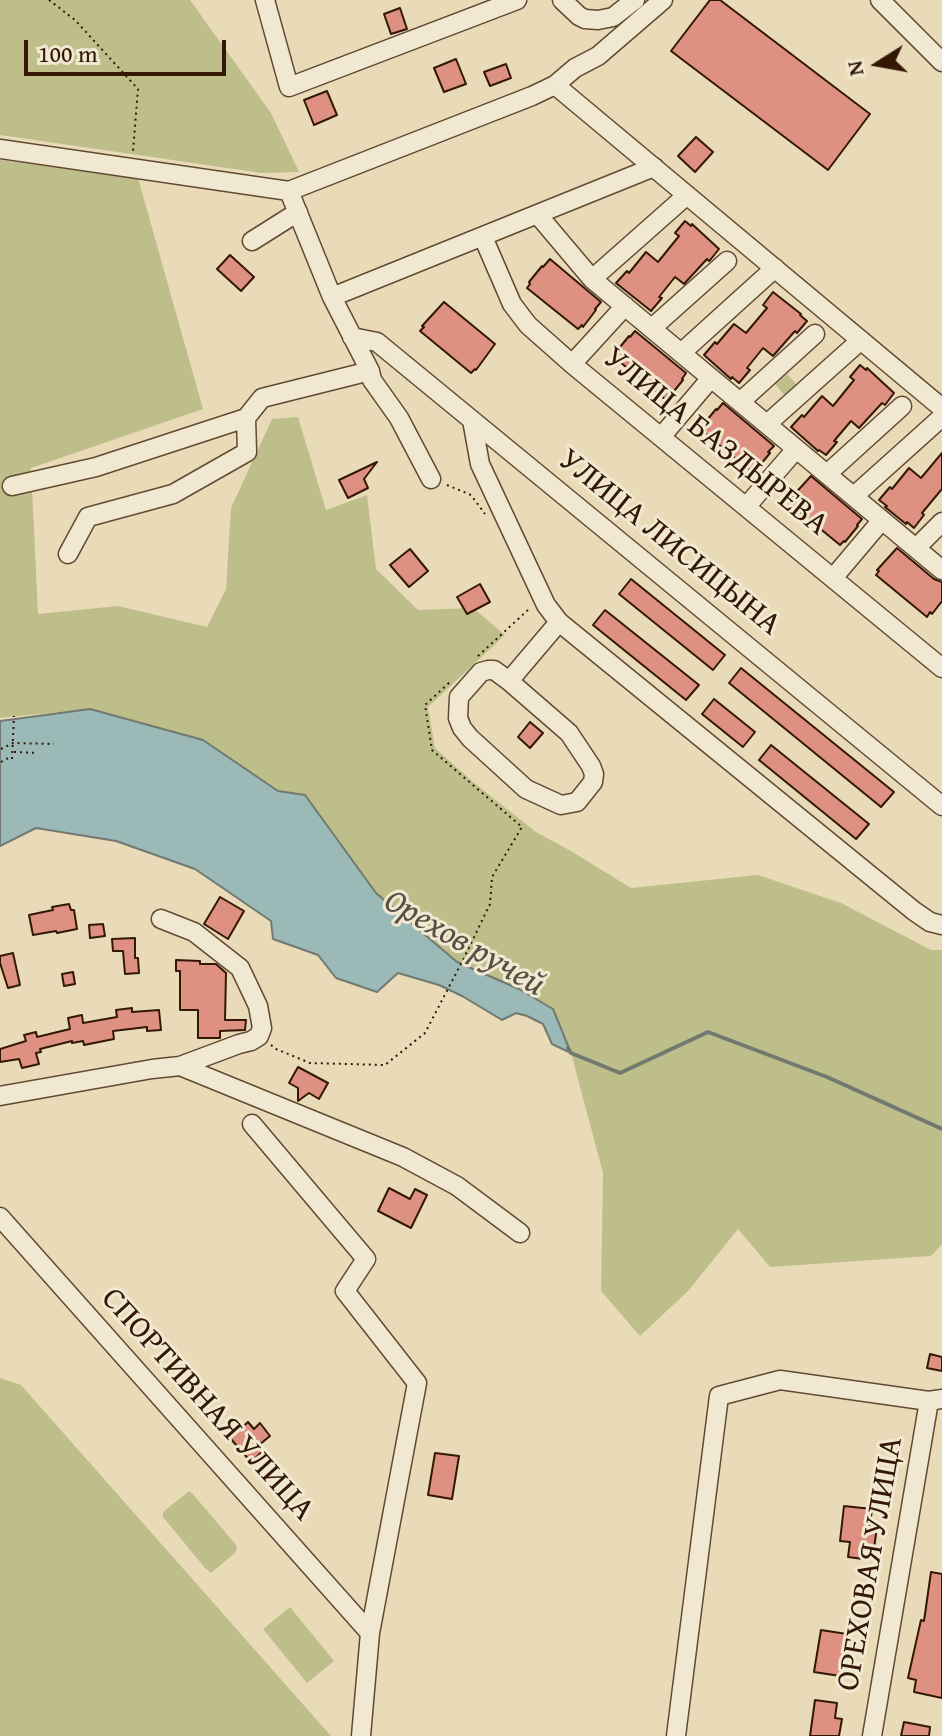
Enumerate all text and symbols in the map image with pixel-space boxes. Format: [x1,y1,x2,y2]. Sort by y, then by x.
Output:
scale bar [28,24,230,74]
north arrow [838,24,918,104]
text: 100 m [38,36,98,71]
text: N [837,58,872,79]
street label: УЛИЦА БАЗДЫРЕВА [595,339,835,545]
street label: УЛИЦА ЛИСИЦЫНА [550,441,788,645]
water label: Орехов ручей [376,881,552,1007]
street label: СПОРТИВНАЯ УЛИЦА [92,1281,322,1529]
street label: ОРЕХОВАЯ УЛИЦА [830,1434,912,1694]

